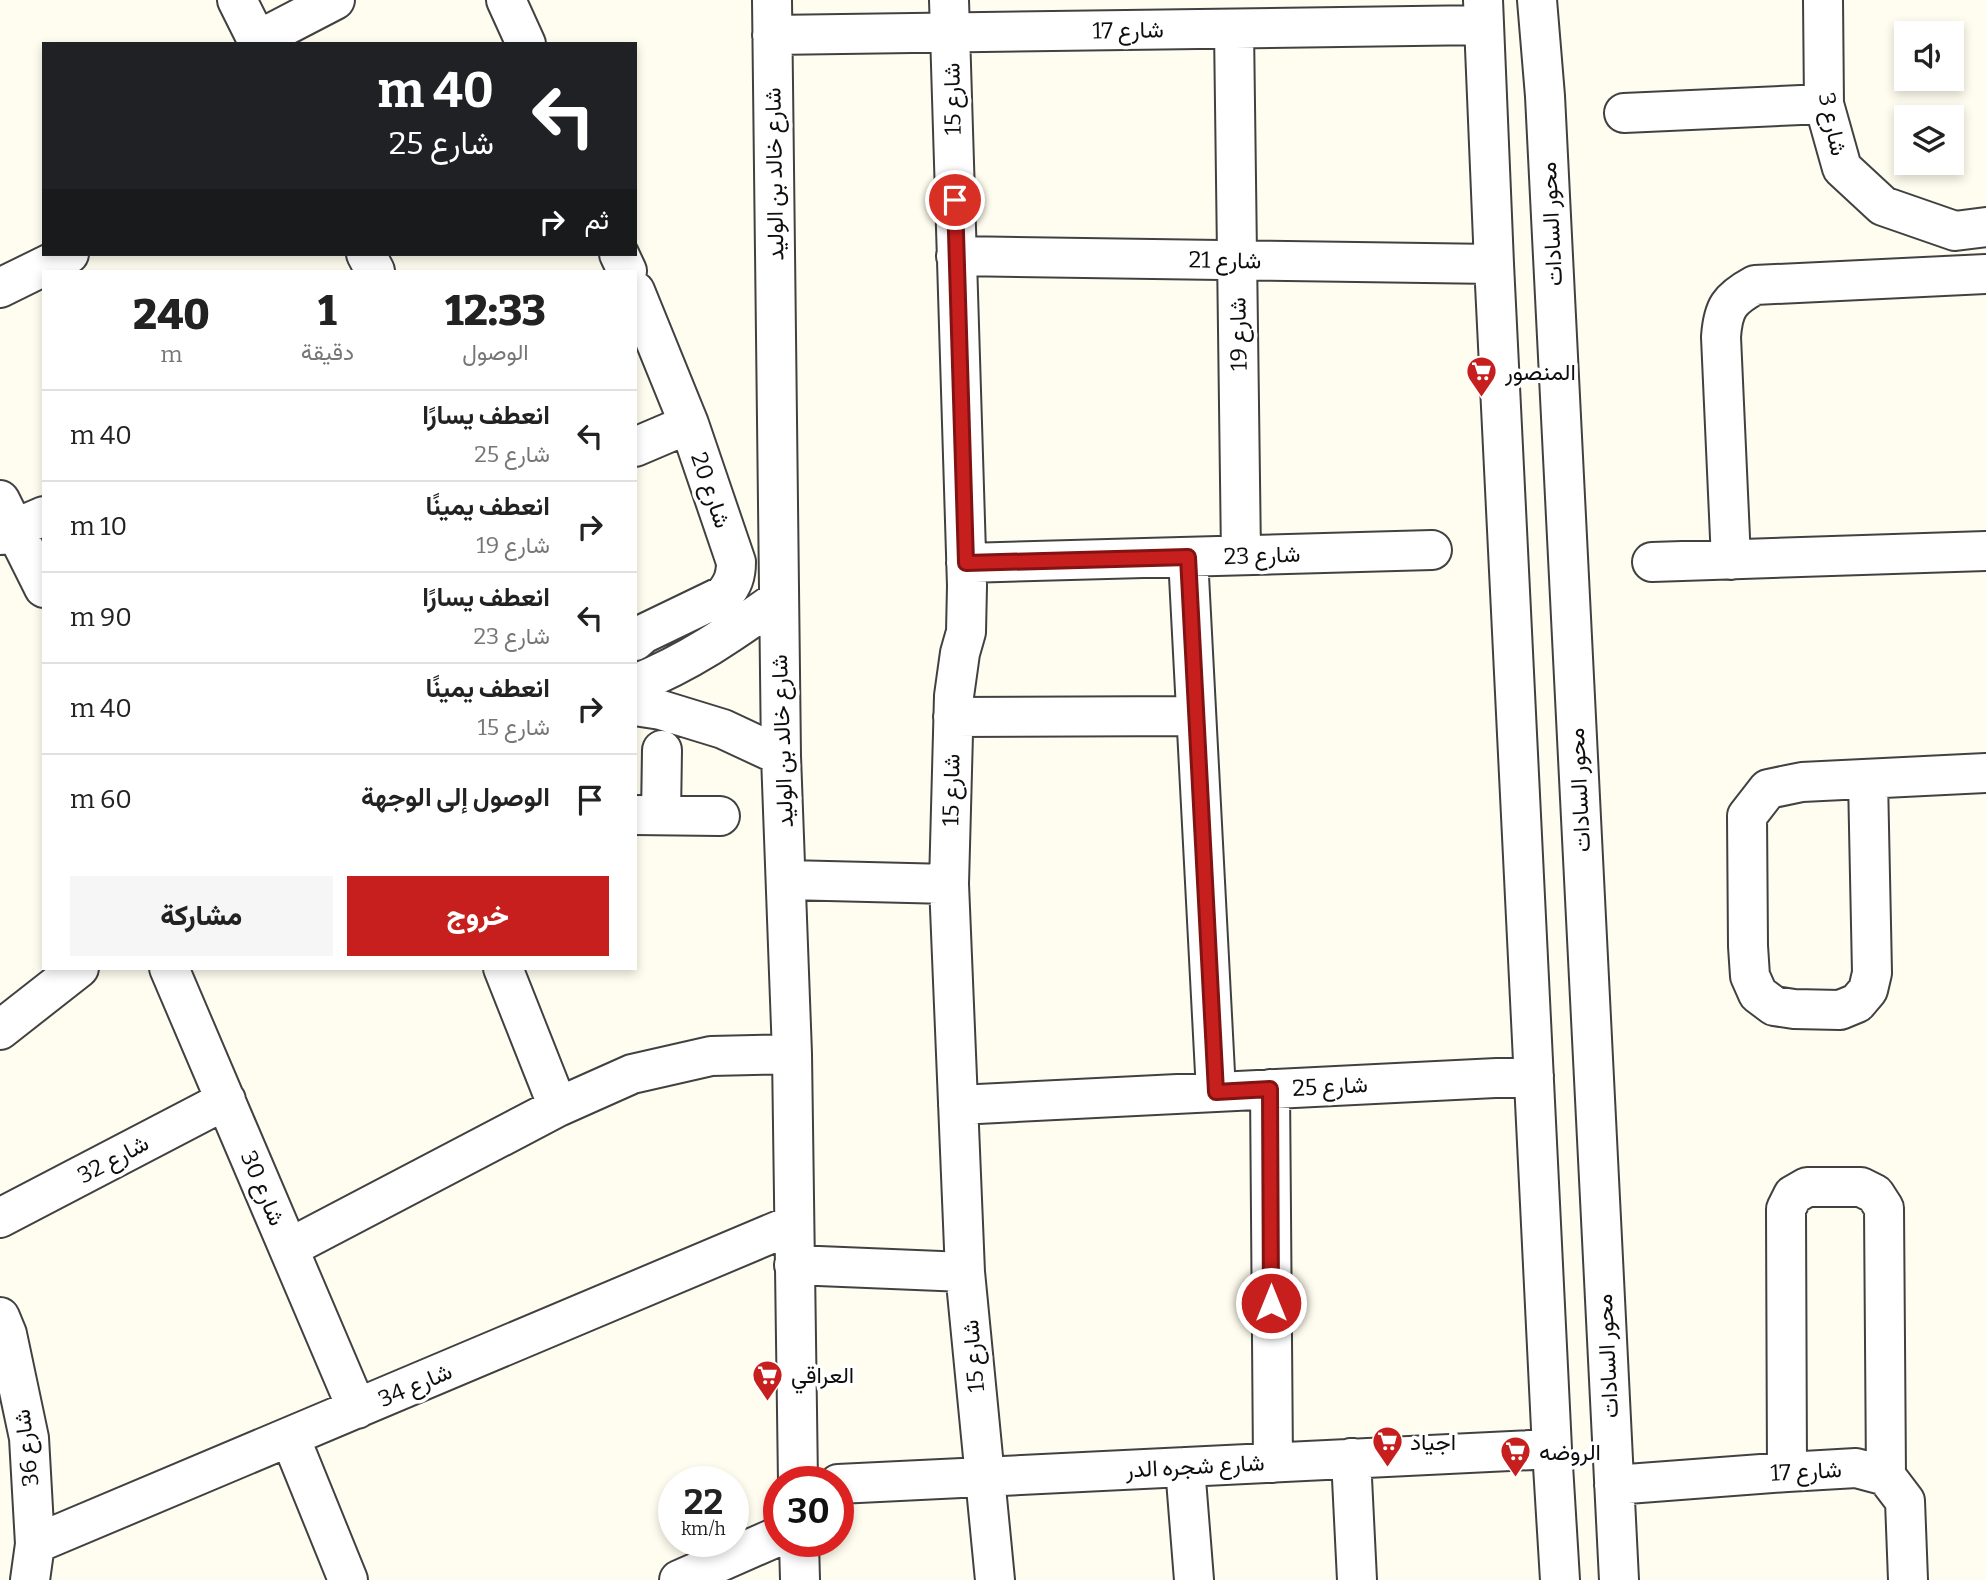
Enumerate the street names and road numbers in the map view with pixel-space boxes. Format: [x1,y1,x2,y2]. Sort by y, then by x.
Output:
street label: شارع 17 [1092,15,1164,47]
street label: شارع 15 [937,62,969,135]
street label: شارع خالد بن الوليد [758,87,792,261]
street label: شارع 3 [1811,90,1853,159]
street label: محور السادات [1534,161,1569,287]
street label: شارع 21 [1188,245,1262,277]
street label: شارع 19 [1223,297,1255,371]
street label: شارع 20 [683,449,737,532]
street label: شارع 23 [1223,540,1301,572]
street label: شارع خالد بن الوليد [765,654,801,828]
street label: محور السادات [1562,727,1597,853]
street label: شارع 15 [936,754,968,827]
street label: شارع 25 [1291,1070,1369,1104]
street label: شارع 32 [73,1129,154,1191]
street label: شارع 30 [233,1146,291,1230]
street label: محور السادات [1590,1293,1625,1419]
street label: شارع 15 [956,1319,992,1393]
street label: شارع 34 [374,1357,457,1415]
street label: شارع 36 [7,1408,47,1488]
street label: شارع شجره الدر [1124,1448,1265,1486]
street label: شارع 17 [1770,1455,1843,1489]

